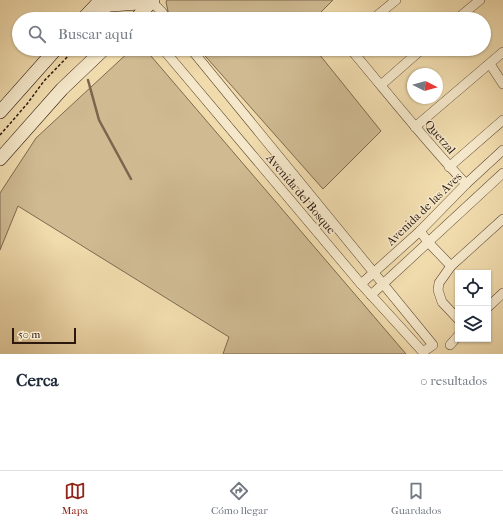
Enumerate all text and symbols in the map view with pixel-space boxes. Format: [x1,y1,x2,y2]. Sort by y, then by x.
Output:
search box [12,12,491,56]
icon: search [26,23,48,45]
text: Buscar aquí [58,25,133,43]
north arrow [407,68,443,104]
street label: Quetzal [421,117,459,157]
street label: Avenida del Bosque [263,150,338,237]
street label: Avenida de las Aves [383,169,465,249]
map controls [455,270,491,342]
button: locate [455,270,491,306]
button: layers [455,306,491,342]
scale bar [12,326,76,345]
text: 50 m [18,328,40,341]
text: Cerca [16,370,58,390]
text: 0 resultados [420,373,487,388]
tab: Mapa [62,480,88,517]
tab: Cómo llegar [211,480,268,517]
tab: Guardados [391,480,441,517]

